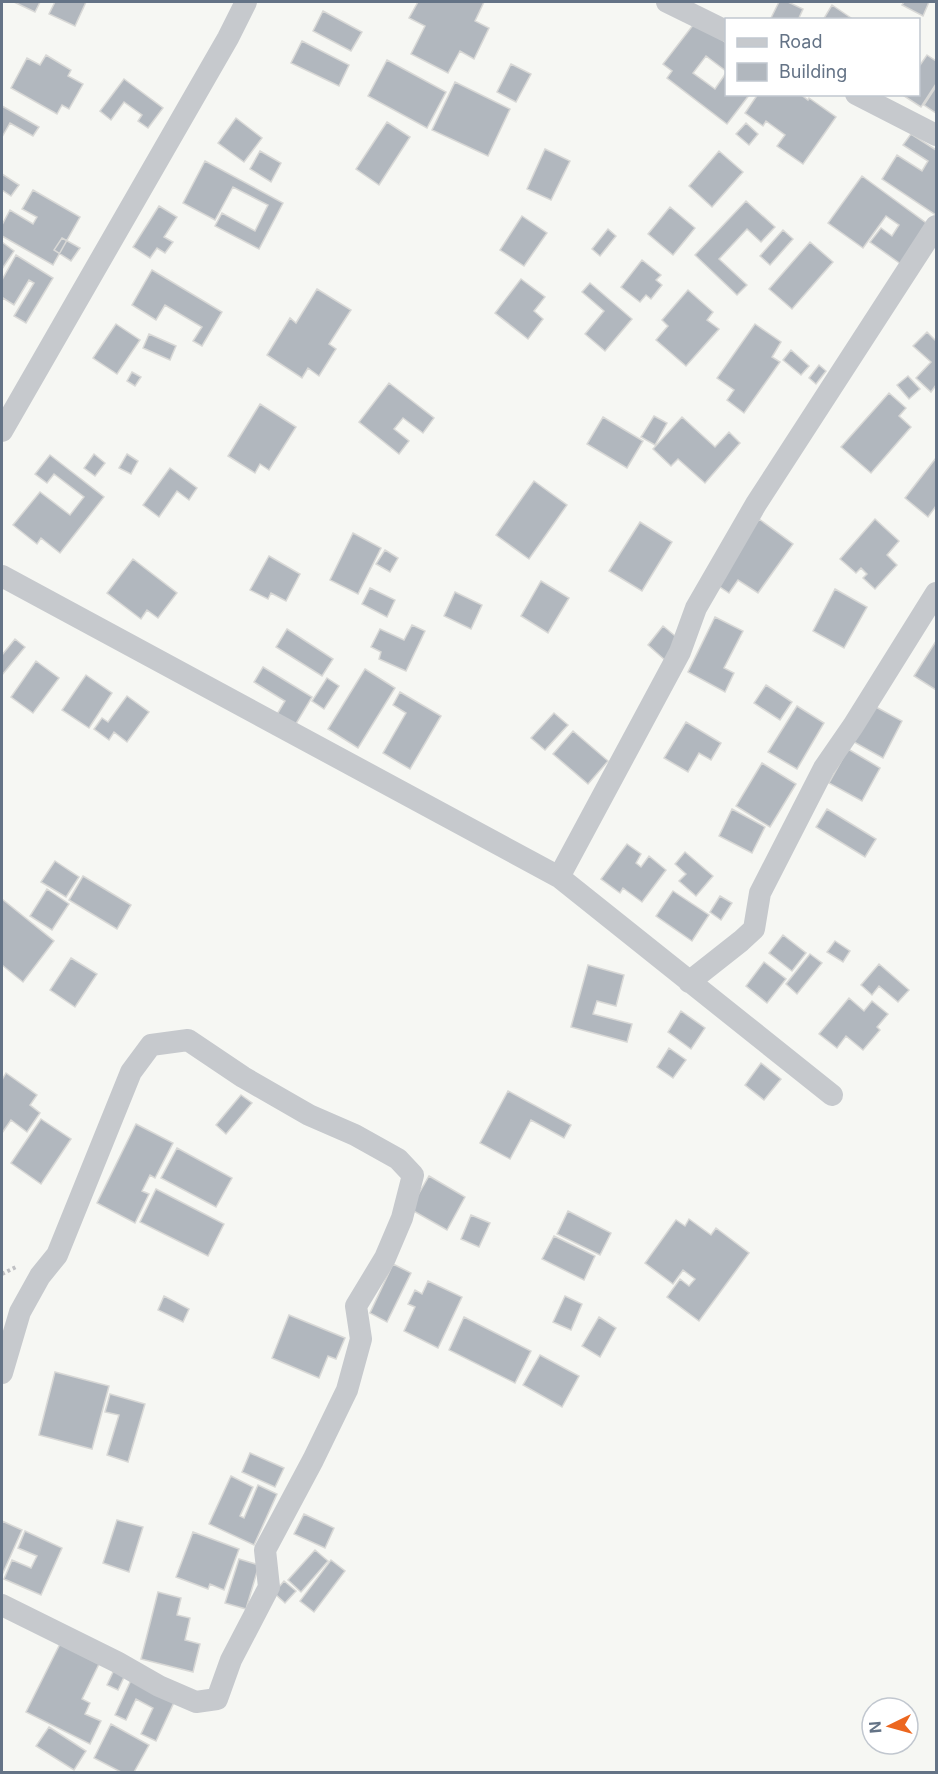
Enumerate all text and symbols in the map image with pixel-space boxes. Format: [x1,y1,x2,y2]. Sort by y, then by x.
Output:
legend [725,18,920,96]
text: Road [779,31,822,52]
text: Building [779,61,847,82]
north arrow [860,1696,920,1756]
text: N [865,1720,886,1734]

